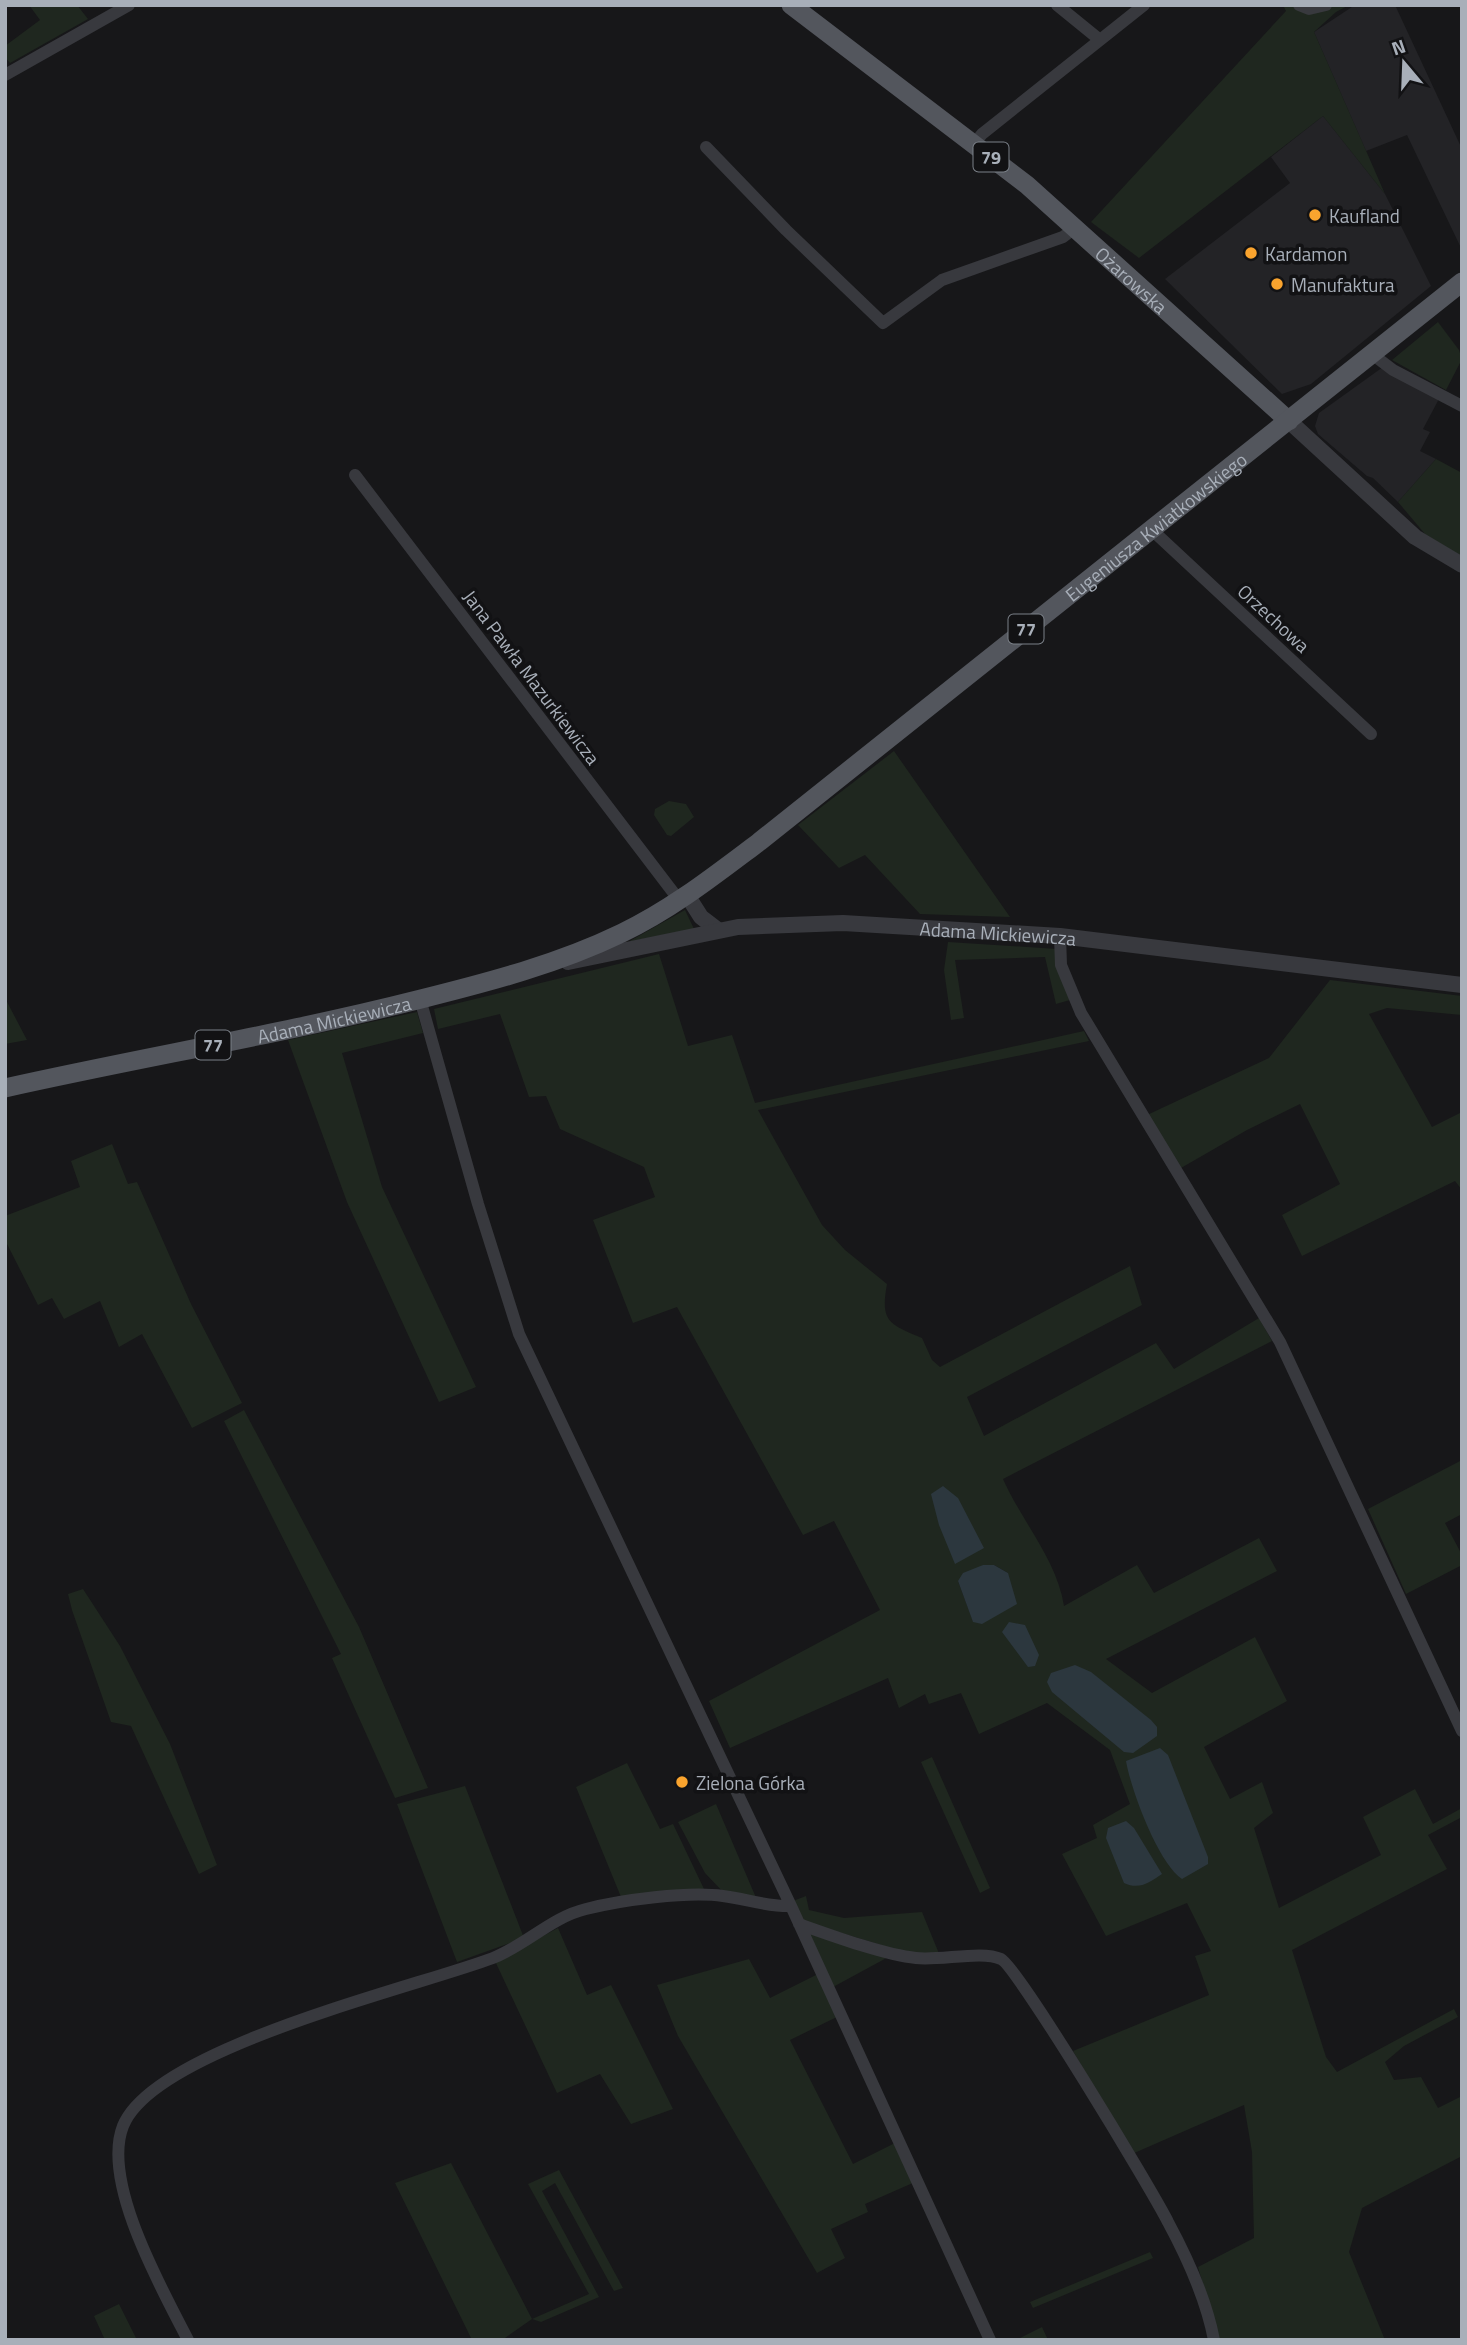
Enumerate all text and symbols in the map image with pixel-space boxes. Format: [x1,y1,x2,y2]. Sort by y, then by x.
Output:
north arrow [1369,28,1439,98]
text: N [1387,31,1409,62]
road number: 79 [974,142,1009,172]
place label: Kaufland [1329,201,1400,230]
marker: Kaufland [1307,207,1323,223]
street label: Ożarowska [1089,239,1175,320]
place label: Kardamon [1265,239,1347,268]
marker: Kardamon [1243,245,1259,261]
place label: Manufaktura [1291,270,1395,299]
marker: Manufaktura [1269,276,1285,292]
street label: Eugeniusza Kwiatkowskiego [1058,445,1253,608]
street label: Orzechowa [1231,577,1317,659]
street label: Jana Pawła Mazurkiewicza [457,583,608,771]
road number: 77 [1009,614,1044,644]
street label: Adama Mickiewicza [919,913,1078,952]
street label: Adama Mickiewicza [254,988,414,1050]
road number: 77 [196,1030,230,1060]
place label: Zielona Górka [696,1768,806,1797]
marker: Zielona Górka [674,1774,690,1790]

